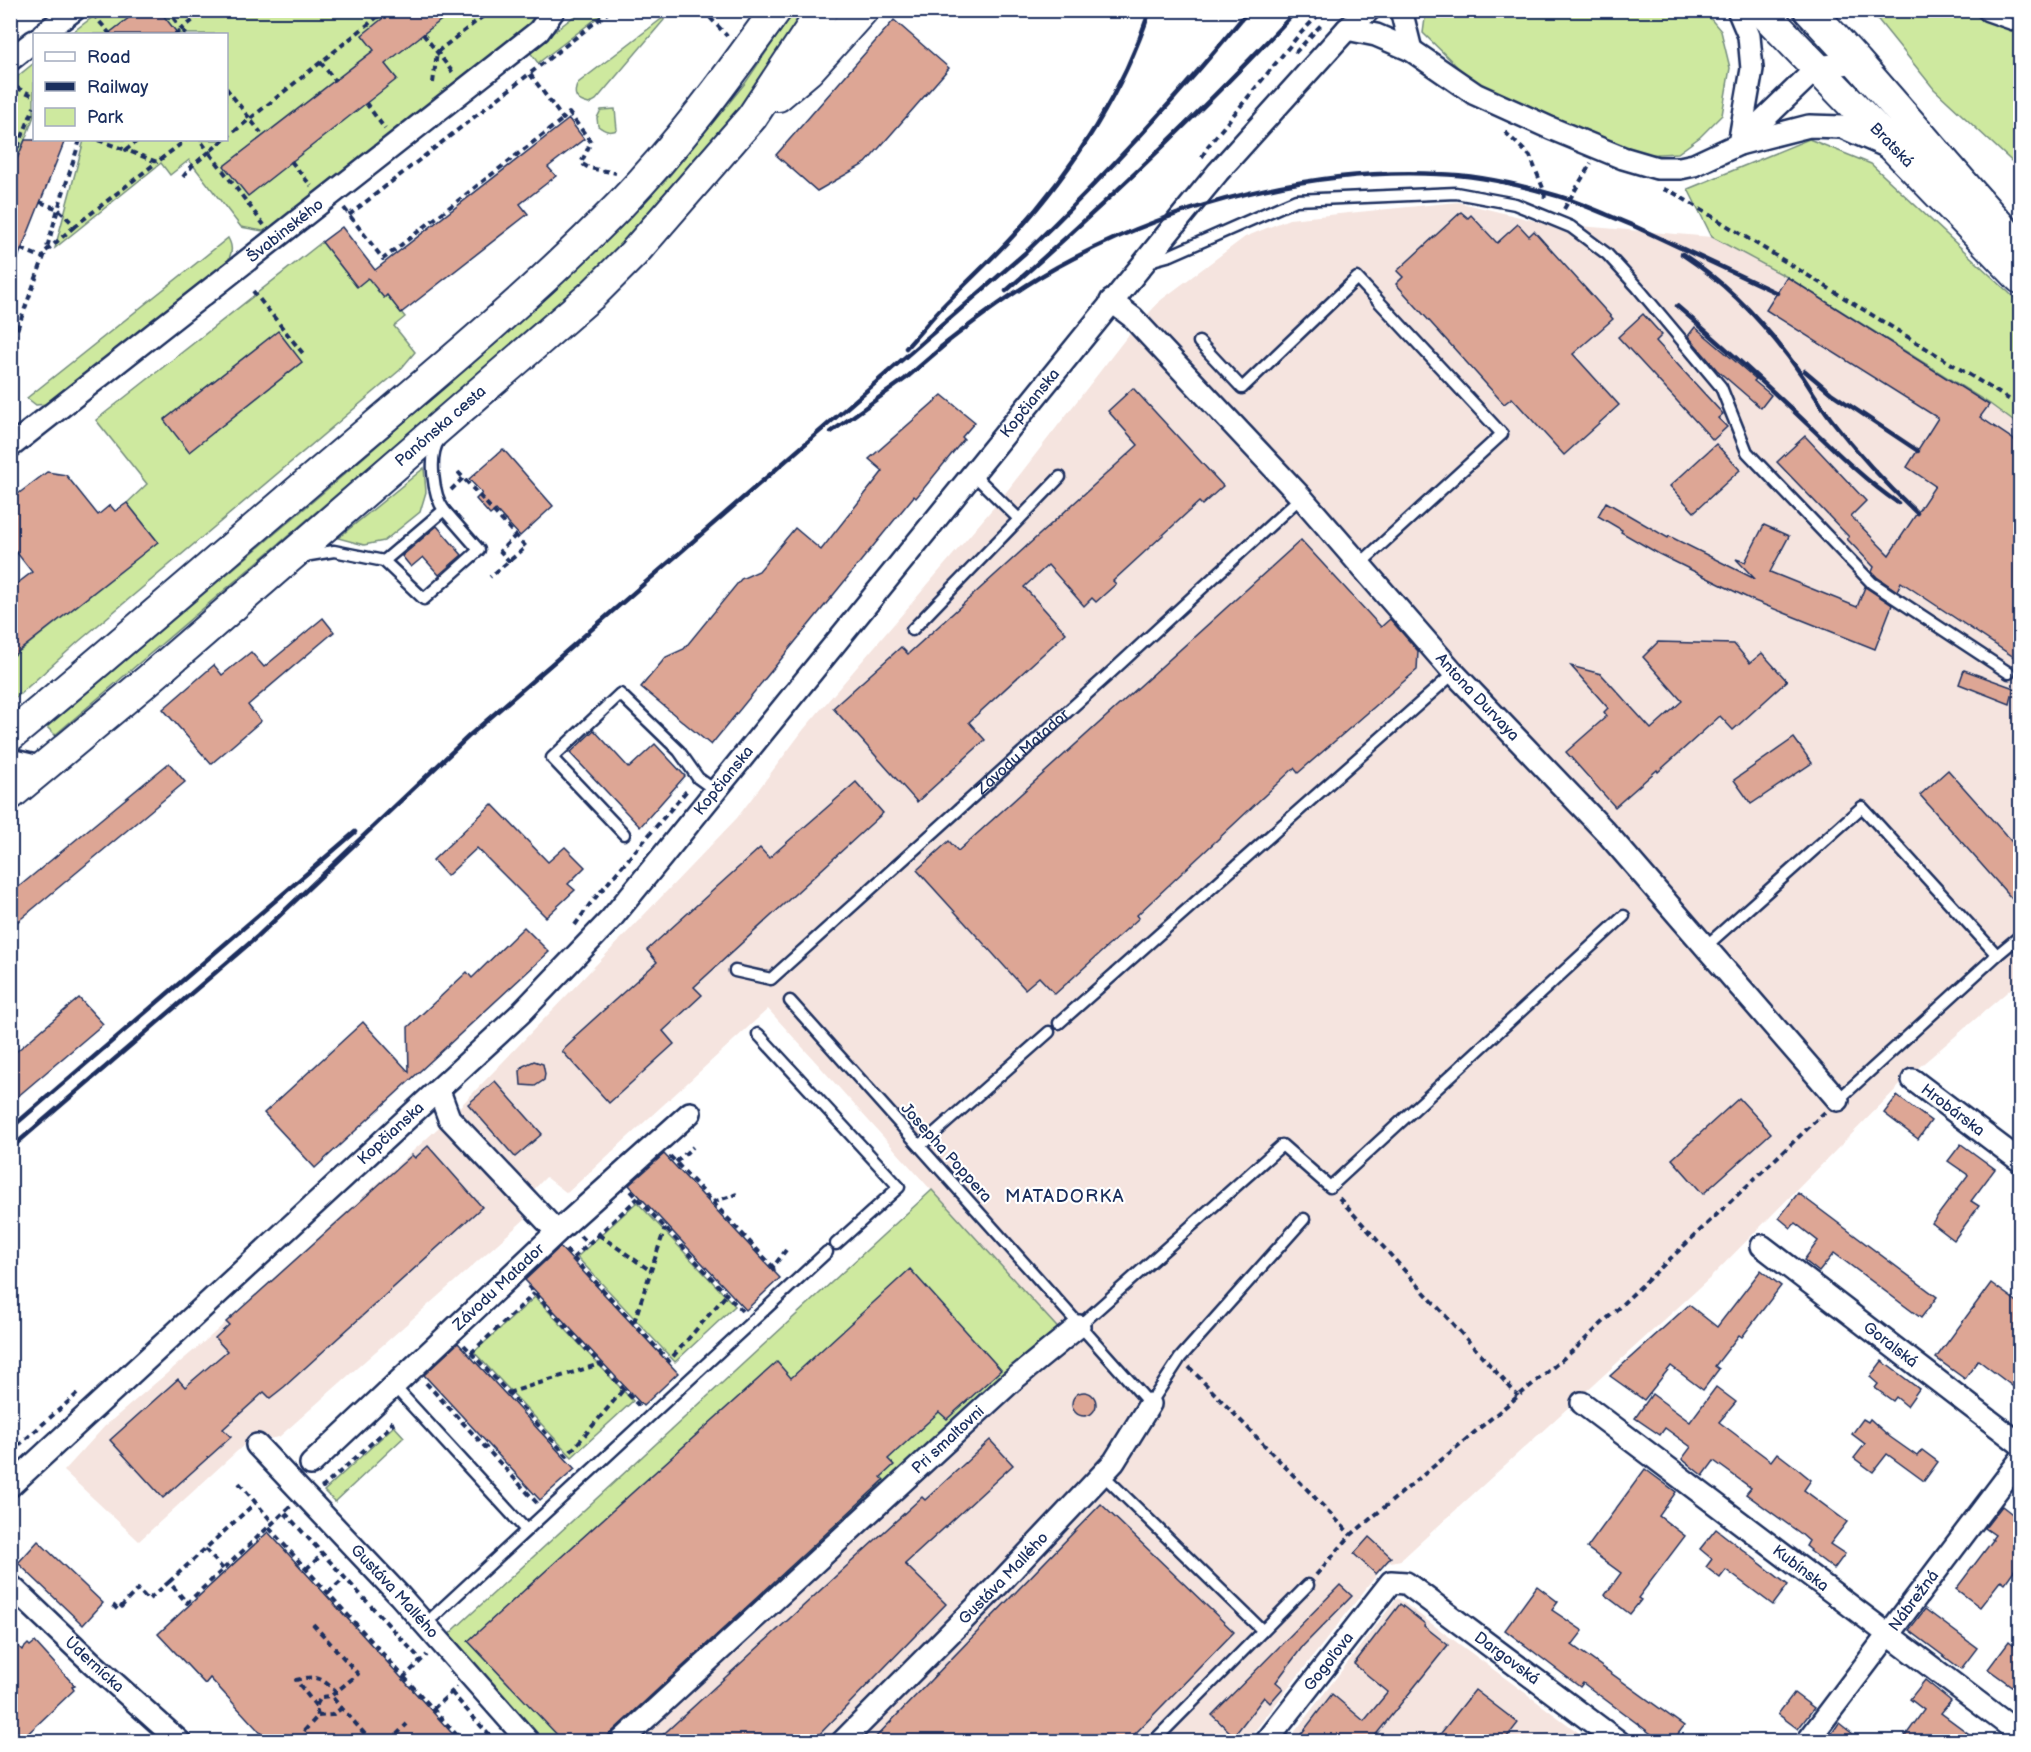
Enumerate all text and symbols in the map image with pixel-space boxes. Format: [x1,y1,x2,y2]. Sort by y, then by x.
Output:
legend [33,33,228,141]
text: Road [87,47,131,68]
text: Railway [87,77,149,98]
text: Park [87,107,123,128]
street label: Bratská [1866,119,1918,172]
street label: Švabinského [242,195,327,267]
street label: Kopčianska [996,365,1064,442]
street label: Panónska cesta [391,382,490,471]
street label: Antona Durvaya [1432,649,1523,745]
street label: Závodu Matador [972,705,1073,799]
street label: Kopčianska [690,742,757,819]
street label: Hrobárska [1917,1080,1988,1140]
street label: Kopčianska [354,1098,428,1169]
street label: Josepha Poppera [896,1099,996,1207]
district label: MATADORKA [1005,1186,1125,1207]
street label: Závodu Matador [448,1239,548,1335]
street label: Goralská [1859,1318,1922,1372]
street label: Pri smaltovni [908,1402,988,1478]
street label: Gustáva Mallého [955,1528,1052,1628]
street label: Gustáva Mallého [347,1541,442,1642]
street label: Kubínska [1769,1541,1832,1595]
street label: Nábrežná [1885,1567,1943,1635]
street label: Gogoľova [1300,1628,1358,1695]
street label: Dargovská [1471,1628,1543,1689]
street label: Údernícka [61,1631,128,1697]

